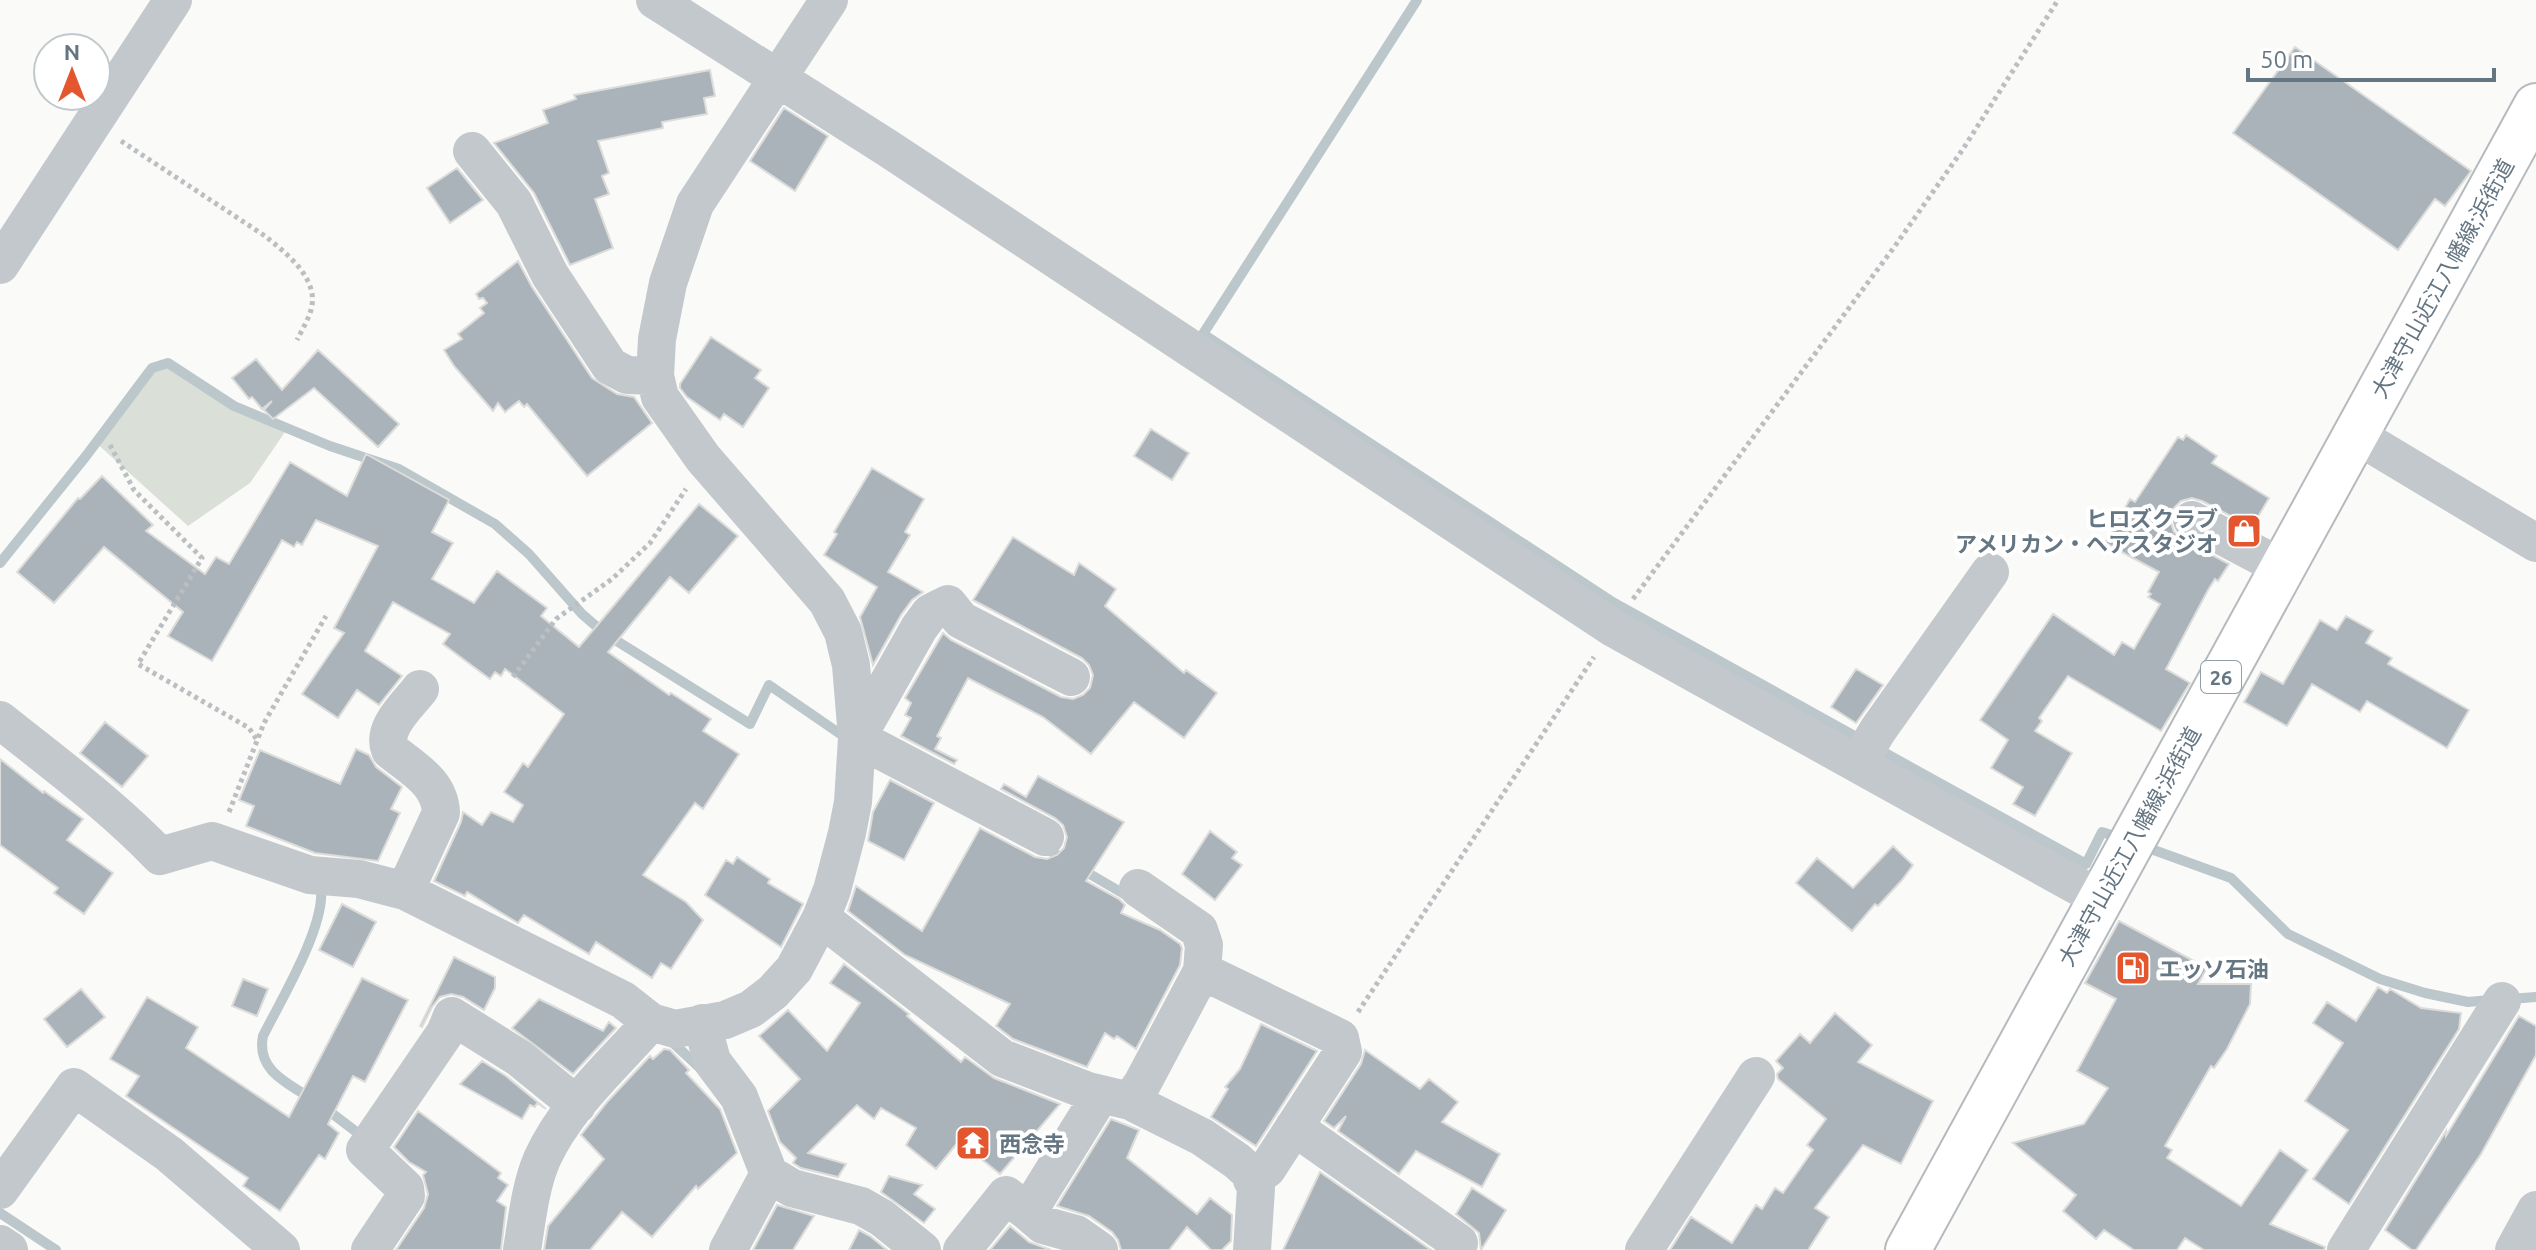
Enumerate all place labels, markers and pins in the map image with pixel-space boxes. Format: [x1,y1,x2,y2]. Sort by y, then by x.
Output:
place label: ヒロズクラブ アメリカン・ヘアスタジオ [1955,506,2218,556]
shop icon: ヒロズクラブ アメリカン・ヘアスタジオ [2225,512,2263,550]
fuel station icon: エッソ石油 [2114,949,2152,987]
place label: エッソ石油 [2159,956,2269,981]
temple icon: 西念寺 [954,1124,992,1162]
place label: 西念寺 [999,1131,1065,1156]

